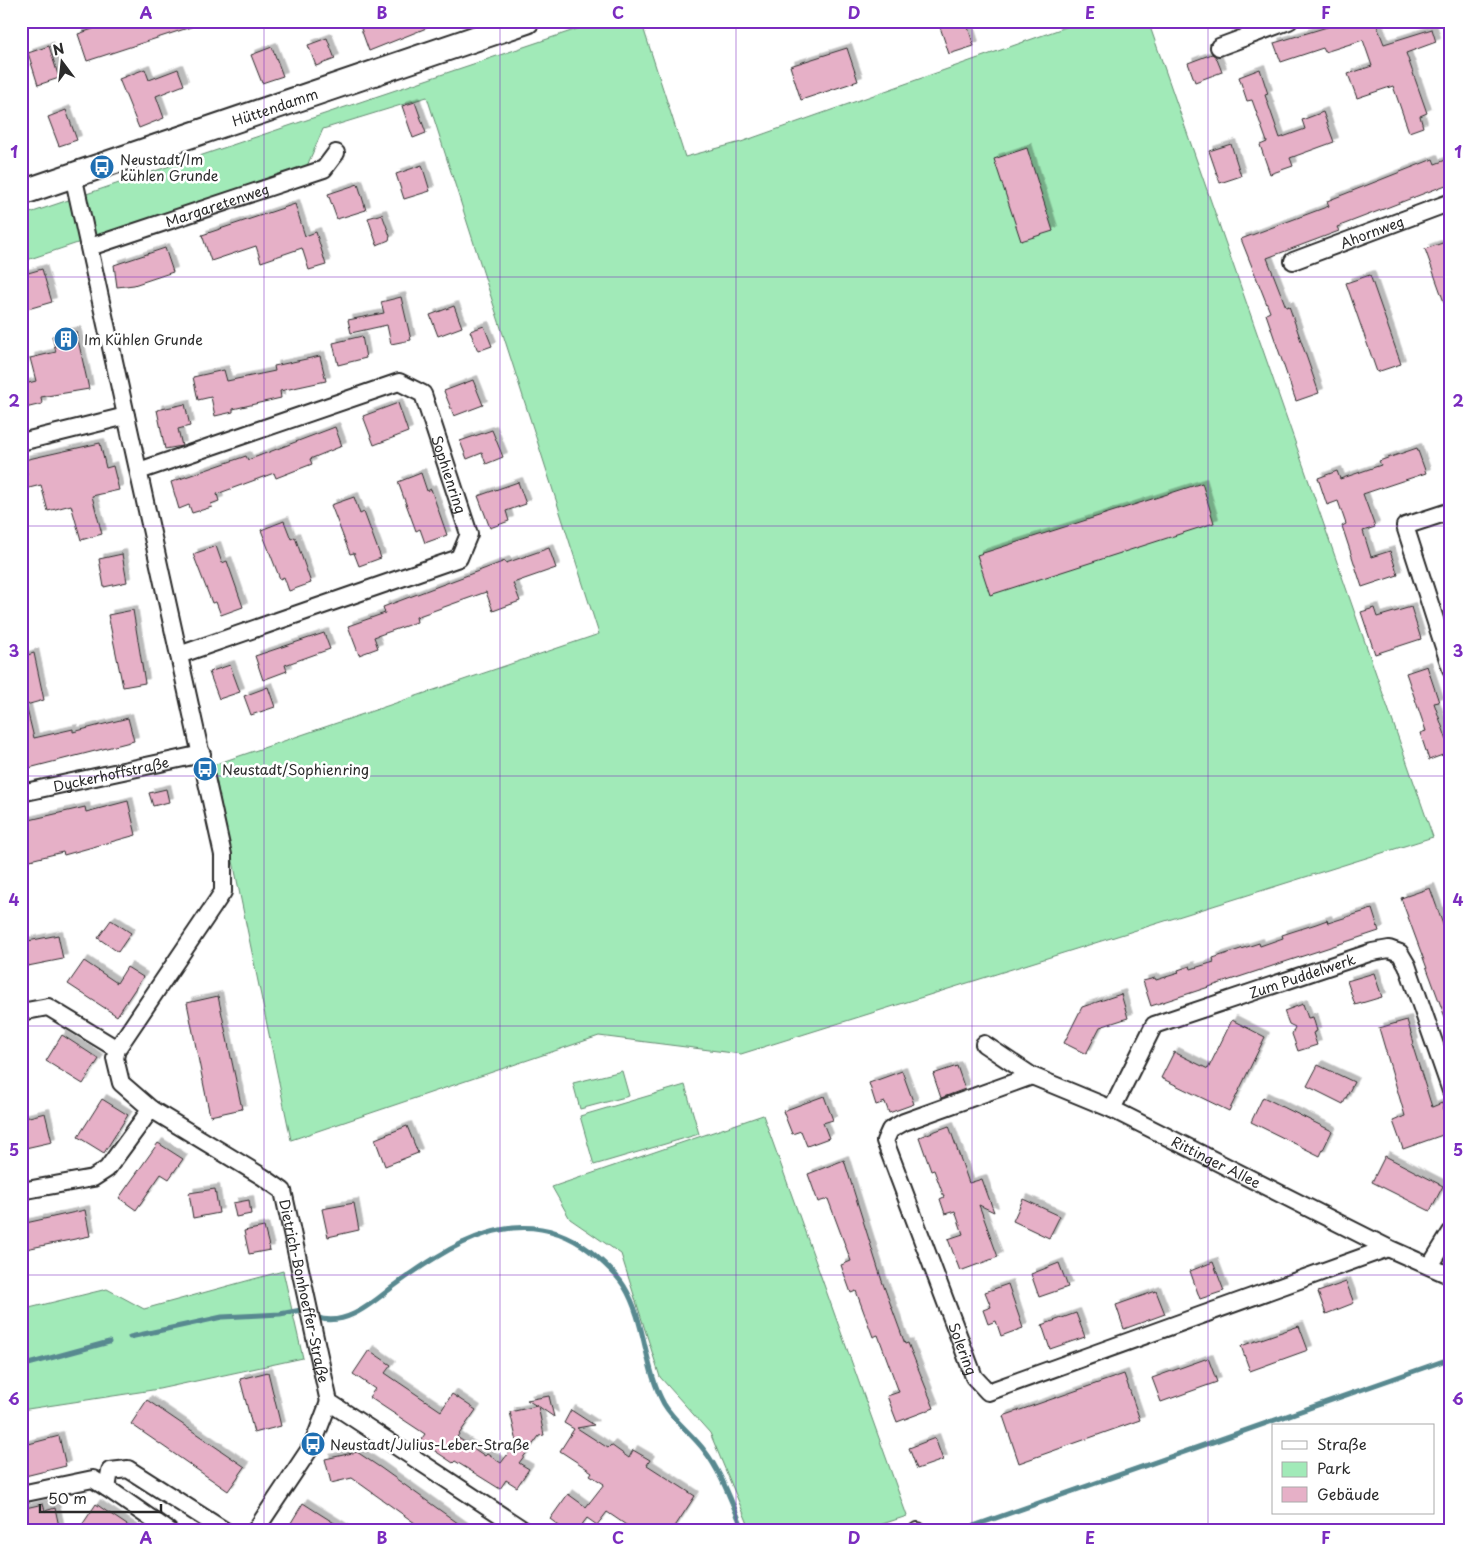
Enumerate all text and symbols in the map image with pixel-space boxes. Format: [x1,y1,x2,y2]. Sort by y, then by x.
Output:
text: A [140,0,153,24]
text: B [377,0,388,24]
text: C [612,0,624,24]
text: D [848,0,860,24]
text: E [1085,0,1095,24]
text: F [1321,0,1331,24]
text: N [50,37,67,61]
north arrow [38,38,88,88]
street label: Hüttendamm [229,82,320,131]
text: 1 [10,139,18,163]
text: 1 [1454,139,1462,163]
place label: Neustadt/Im kühlen Grunde [120,149,219,186]
bus stop icon: Neustadt/Im kühlen Grunde [89,154,115,180]
street label: Margaretenweg [163,178,272,232]
street label: Ahornweg [1337,210,1407,253]
building icon: Im Kühlen Grunde [53,326,79,352]
place label: Im Kühlen Grunde [84,329,203,350]
text: 2 [8,388,20,412]
text: 2 [1452,388,1464,412]
street label: Sophienring [427,432,472,516]
text: 3 [9,638,19,662]
text: 3 [1453,638,1463,662]
street label: Dyckerhoffstraße [51,751,171,796]
bus stop icon: Neustadt/Sophienring [192,756,218,782]
place label: Neustadt/Sophienring [222,759,369,780]
text: 4 [9,887,20,911]
text: 4 [1453,887,1464,911]
street label: Zum Puddelwerk [1246,948,1359,1003]
street label: Rittinger Allee [1168,1130,1265,1193]
text: 5 [9,1137,19,1161]
text: 5 [1453,1137,1463,1161]
street label: Dietrich-Bonhoeffer-Straße [275,1197,335,1385]
street label: Solering [944,1319,983,1378]
text: 6 [8,1386,20,1410]
text: 6 [1452,1386,1464,1410]
legend [1272,1424,1434,1514]
bus stop icon: Neustadt/Julius-Leber-Straße [300,1431,326,1457]
text: Straße [1317,1432,1367,1455]
place label: Neustadt/Julius-Leber-Straße [330,1434,529,1455]
text: Park [1317,1456,1351,1479]
scale bar [40,1482,161,1514]
text: Gebäude [1317,1482,1379,1505]
text: 50 m [48,1486,87,1509]
text: A [140,1525,153,1549]
text: B [377,1525,388,1549]
text: C [612,1525,624,1549]
text: D [848,1525,860,1549]
text: E [1085,1525,1095,1549]
text: F [1321,1525,1331,1549]

